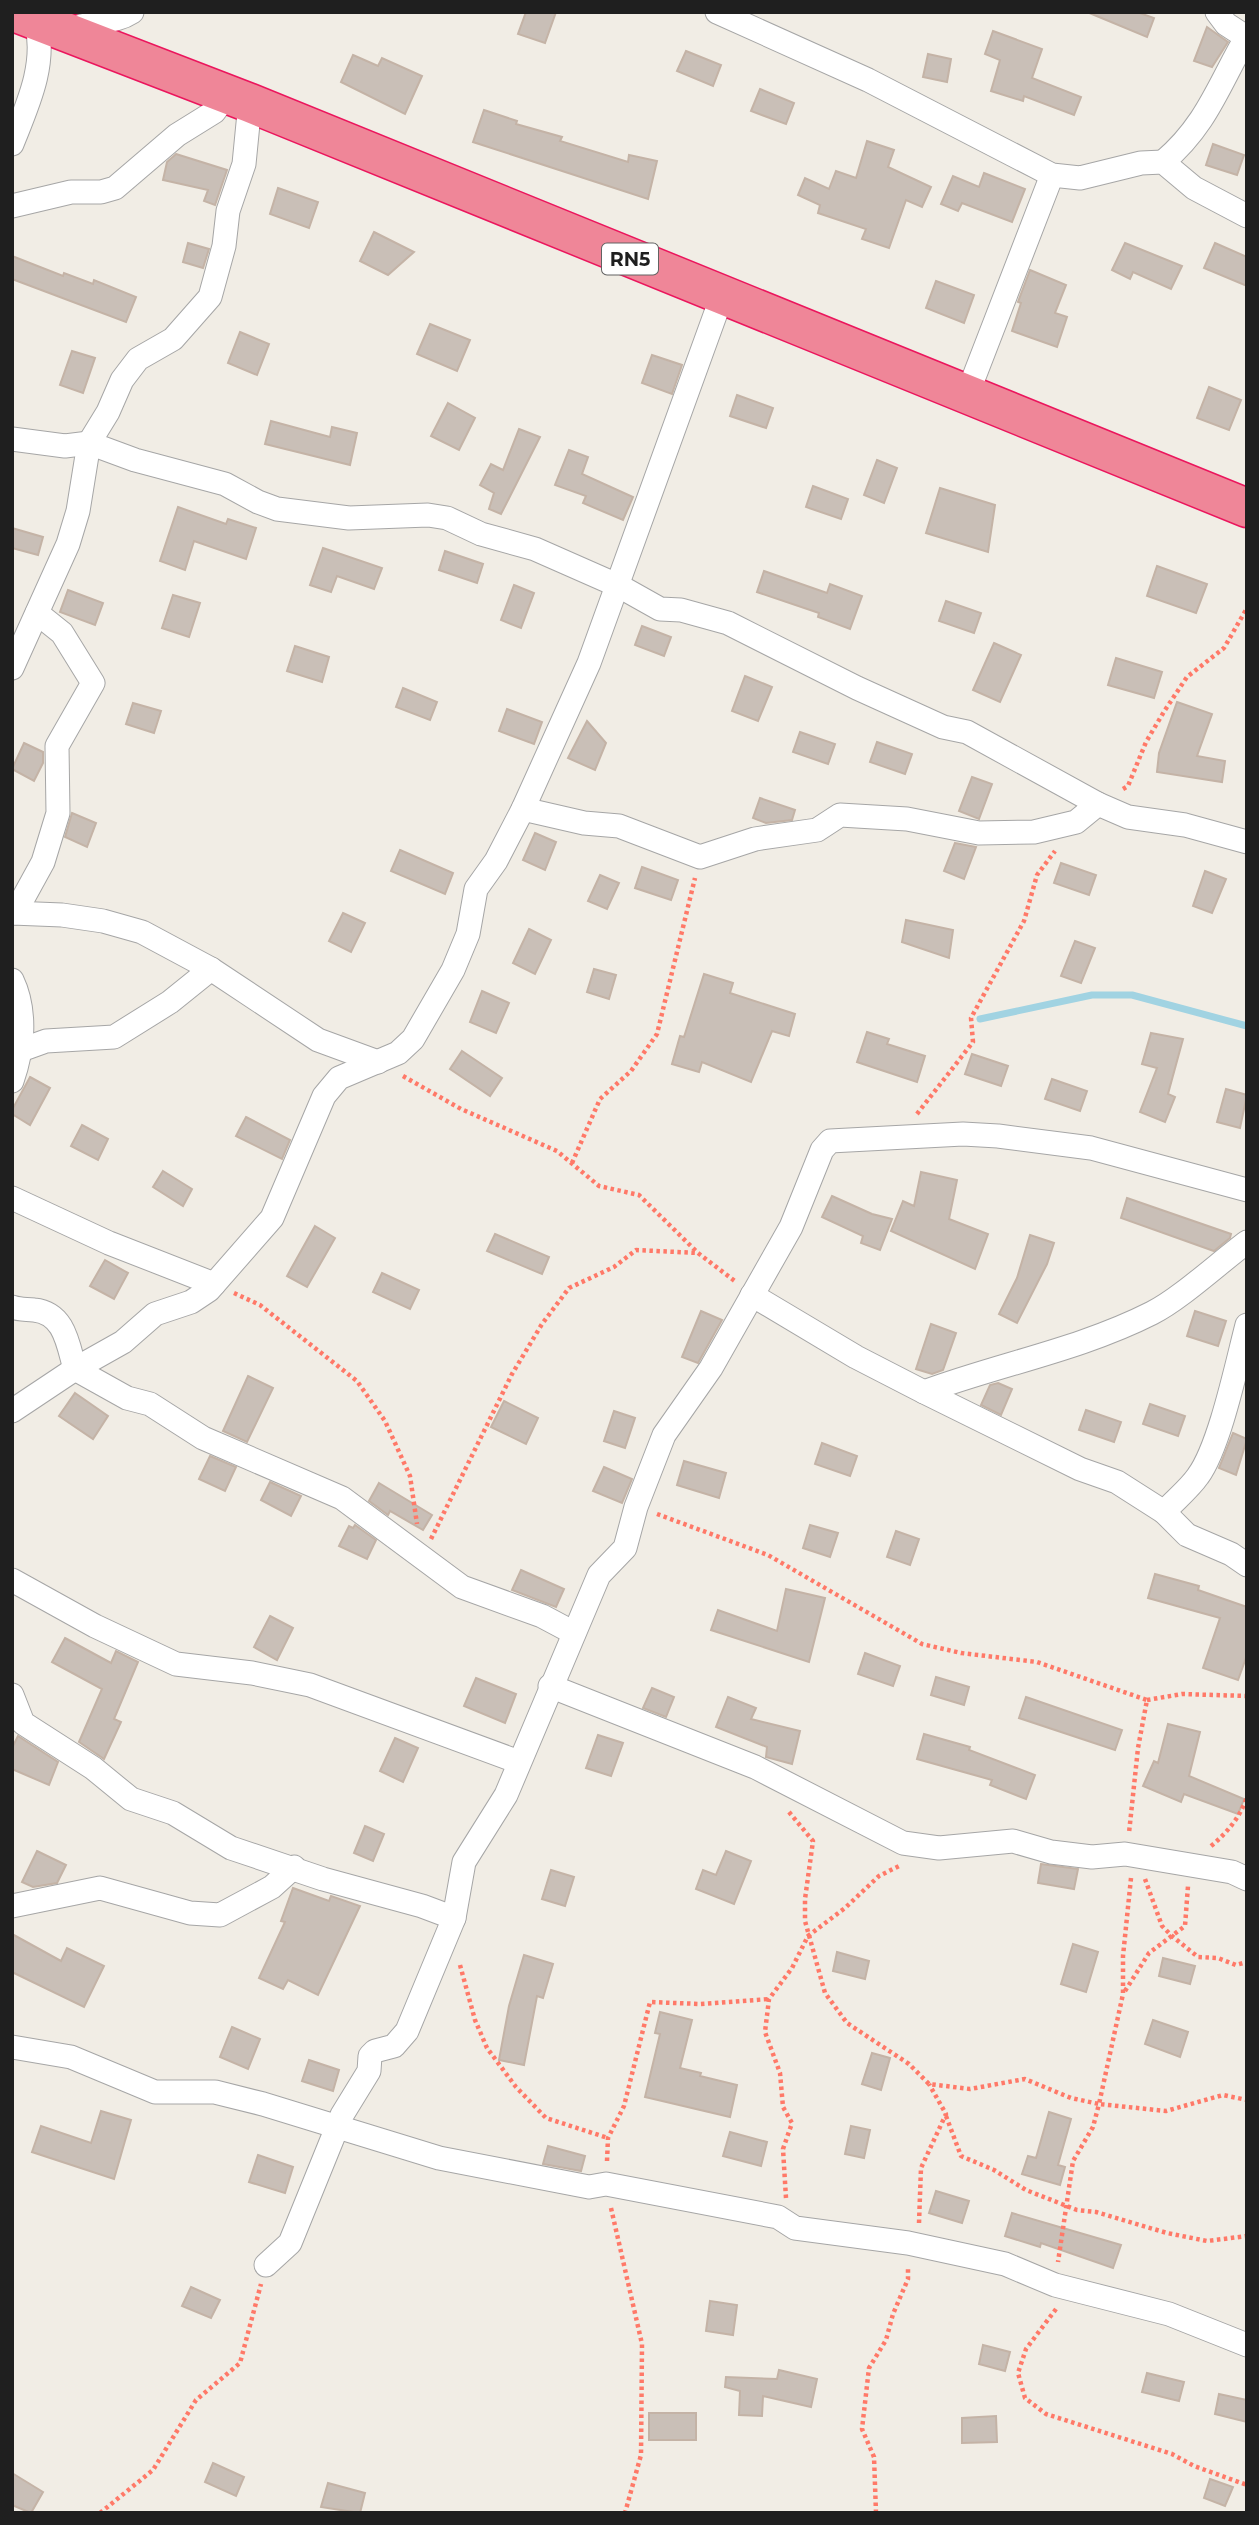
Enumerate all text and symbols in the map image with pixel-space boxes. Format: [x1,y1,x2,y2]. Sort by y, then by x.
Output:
road number: RN5 [602,244,658,274]

